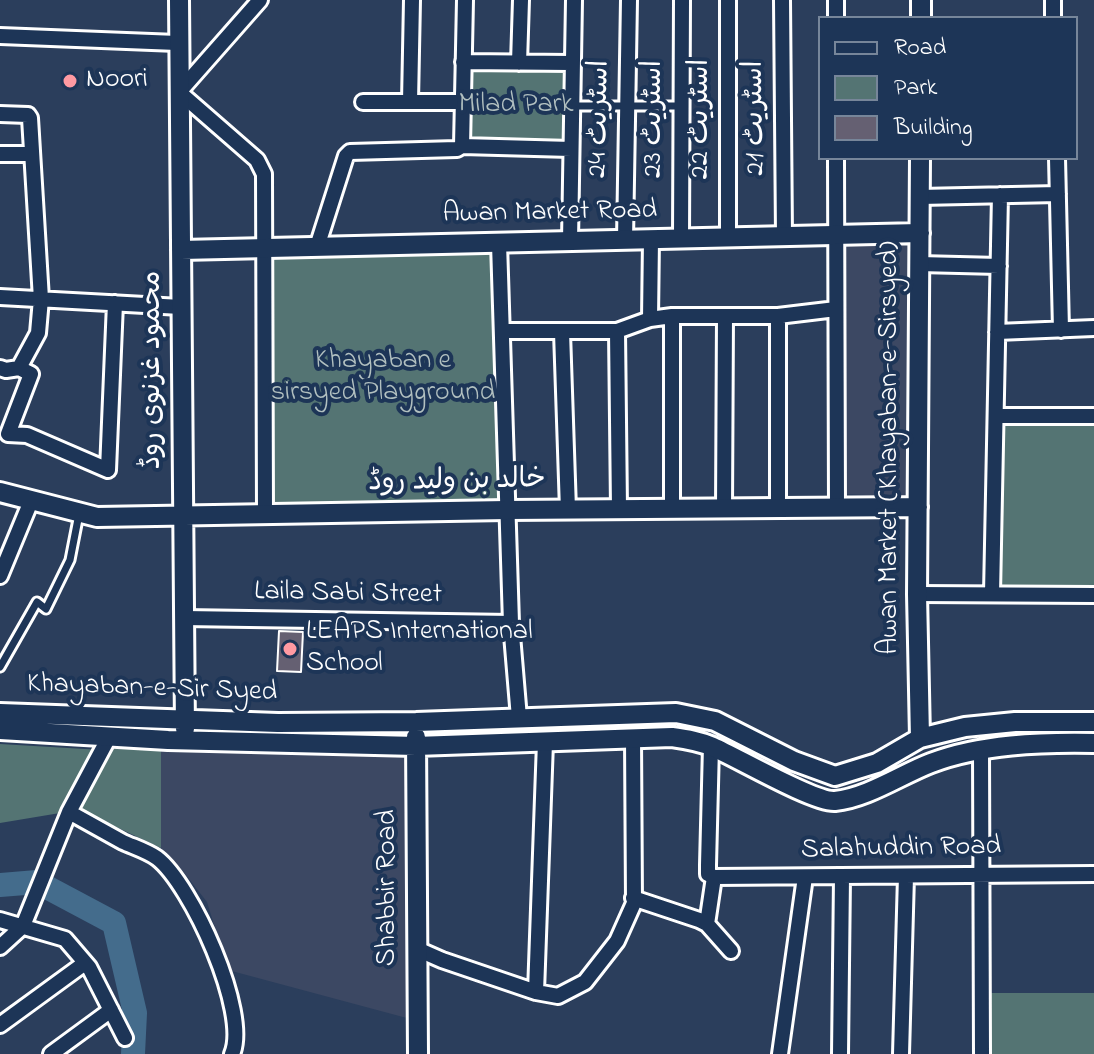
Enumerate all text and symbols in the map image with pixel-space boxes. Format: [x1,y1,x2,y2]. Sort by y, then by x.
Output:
legend [818,16,1078,160]
text: Road [894,31,946,66]
street label: اسٹریٹ 22 [685,59,719,179]
street label: اسٹریٹ 24 [583,60,619,178]
street label: اسٹریٹ 23 [638,60,672,178]
street label: اسٹریٹ 21 [739,60,775,176]
place label: Noori [86,64,148,98]
text: Park [894,71,937,106]
marker: Noori [61,72,79,90]
park label: Milad Park [458,89,574,123]
text: Building [894,111,973,146]
street label: Awan Market Road [442,195,658,233]
street label: Awan Market (Khayaban-e-Sirsyed) [874,241,908,655]
street label: محمود غزنوی روڈ [137,271,171,469]
park label: Khayaban e sirsyed Playground [271,345,495,411]
street label: خالد بن ولید روڈ [368,465,546,501]
street label: Laila Sabi Street [254,577,442,613]
place label: LEAPS International School [306,616,533,682]
marker: LEAPS International School [281,640,299,658]
street label: Khayaban-e-Sir Syed [26,669,278,711]
street label: Shabbir Road [372,810,406,966]
street label: Salahuddin Road [801,831,1001,869]

